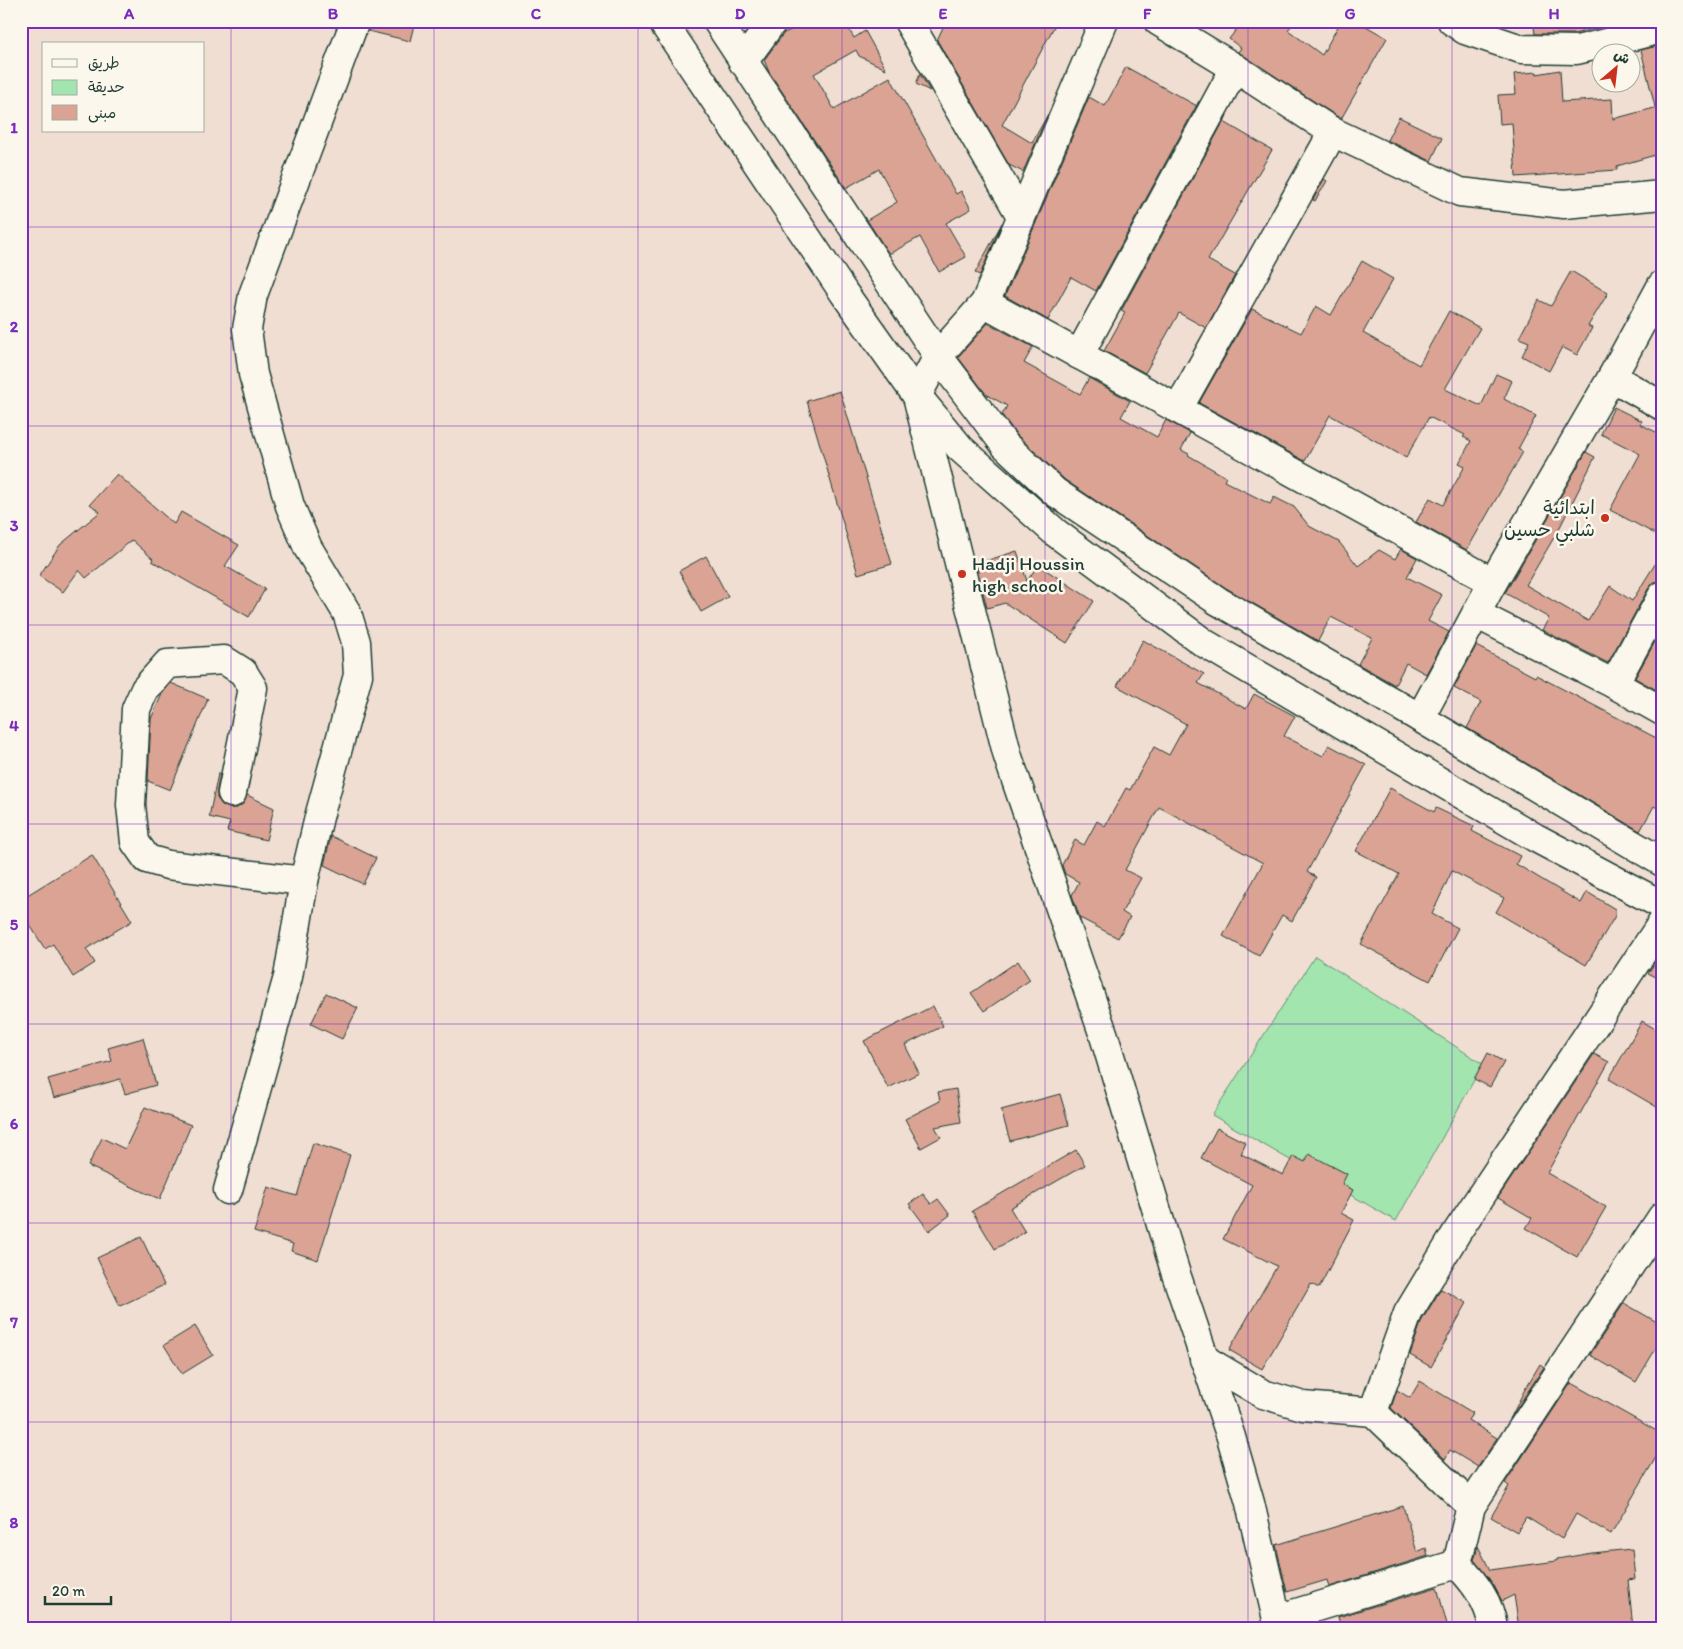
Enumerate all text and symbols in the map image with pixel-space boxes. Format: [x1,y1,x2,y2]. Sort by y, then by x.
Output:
text: A [123,4,135,23]
text: B [328,4,339,23]
text: C [531,4,542,23]
text: D [735,4,746,23]
text: E [939,4,948,23]
text: F [1143,4,1152,23]
text: G [1344,4,1356,23]
text: H [1548,4,1560,23]
legend [42,42,205,132]
north arrow [1590,42,1640,92]
text: ش [1611,46,1633,68]
text: طريق [88,54,120,72]
text: حديقة [88,78,125,96]
text: مبنى [88,104,116,123]
text: 1 [10,118,18,137]
text: 2 [10,317,19,336]
place label: ابتدائية شلبي حسين [1504,496,1595,546]
marker: ابتدائية شلبي حسين [1599,512,1611,524]
text: 3 [10,516,19,535]
place label: Hadji Houssin high school [972,552,1085,597]
marker: Hadji Houssin high school [956,568,968,580]
text: 4 [9,716,19,735]
text: 5 [10,915,19,934]
text: 6 [10,1114,19,1133]
text: 7 [9,1313,18,1332]
text: 8 [10,1513,19,1532]
scale bar [45,1574,111,1606]
text: 20 m [52,1582,86,1600]

